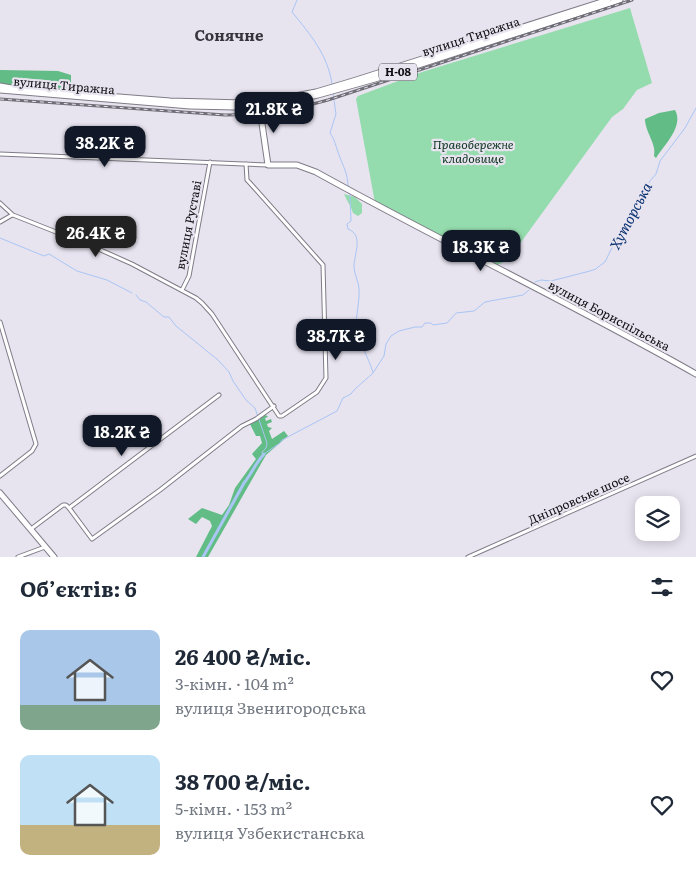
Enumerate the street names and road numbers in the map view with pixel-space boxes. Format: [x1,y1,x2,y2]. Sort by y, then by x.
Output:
street label: вулиця Тиражна [420,12,522,60]
road number: Н-08 [379,64,417,80]
street label: вулиця Тиражна [13,72,116,98]
street label: вулиця Руставі [171,179,205,271]
street label: вулиця Бориспільська [545,275,674,355]
street label: Дніпровське шосе [525,468,632,528]

